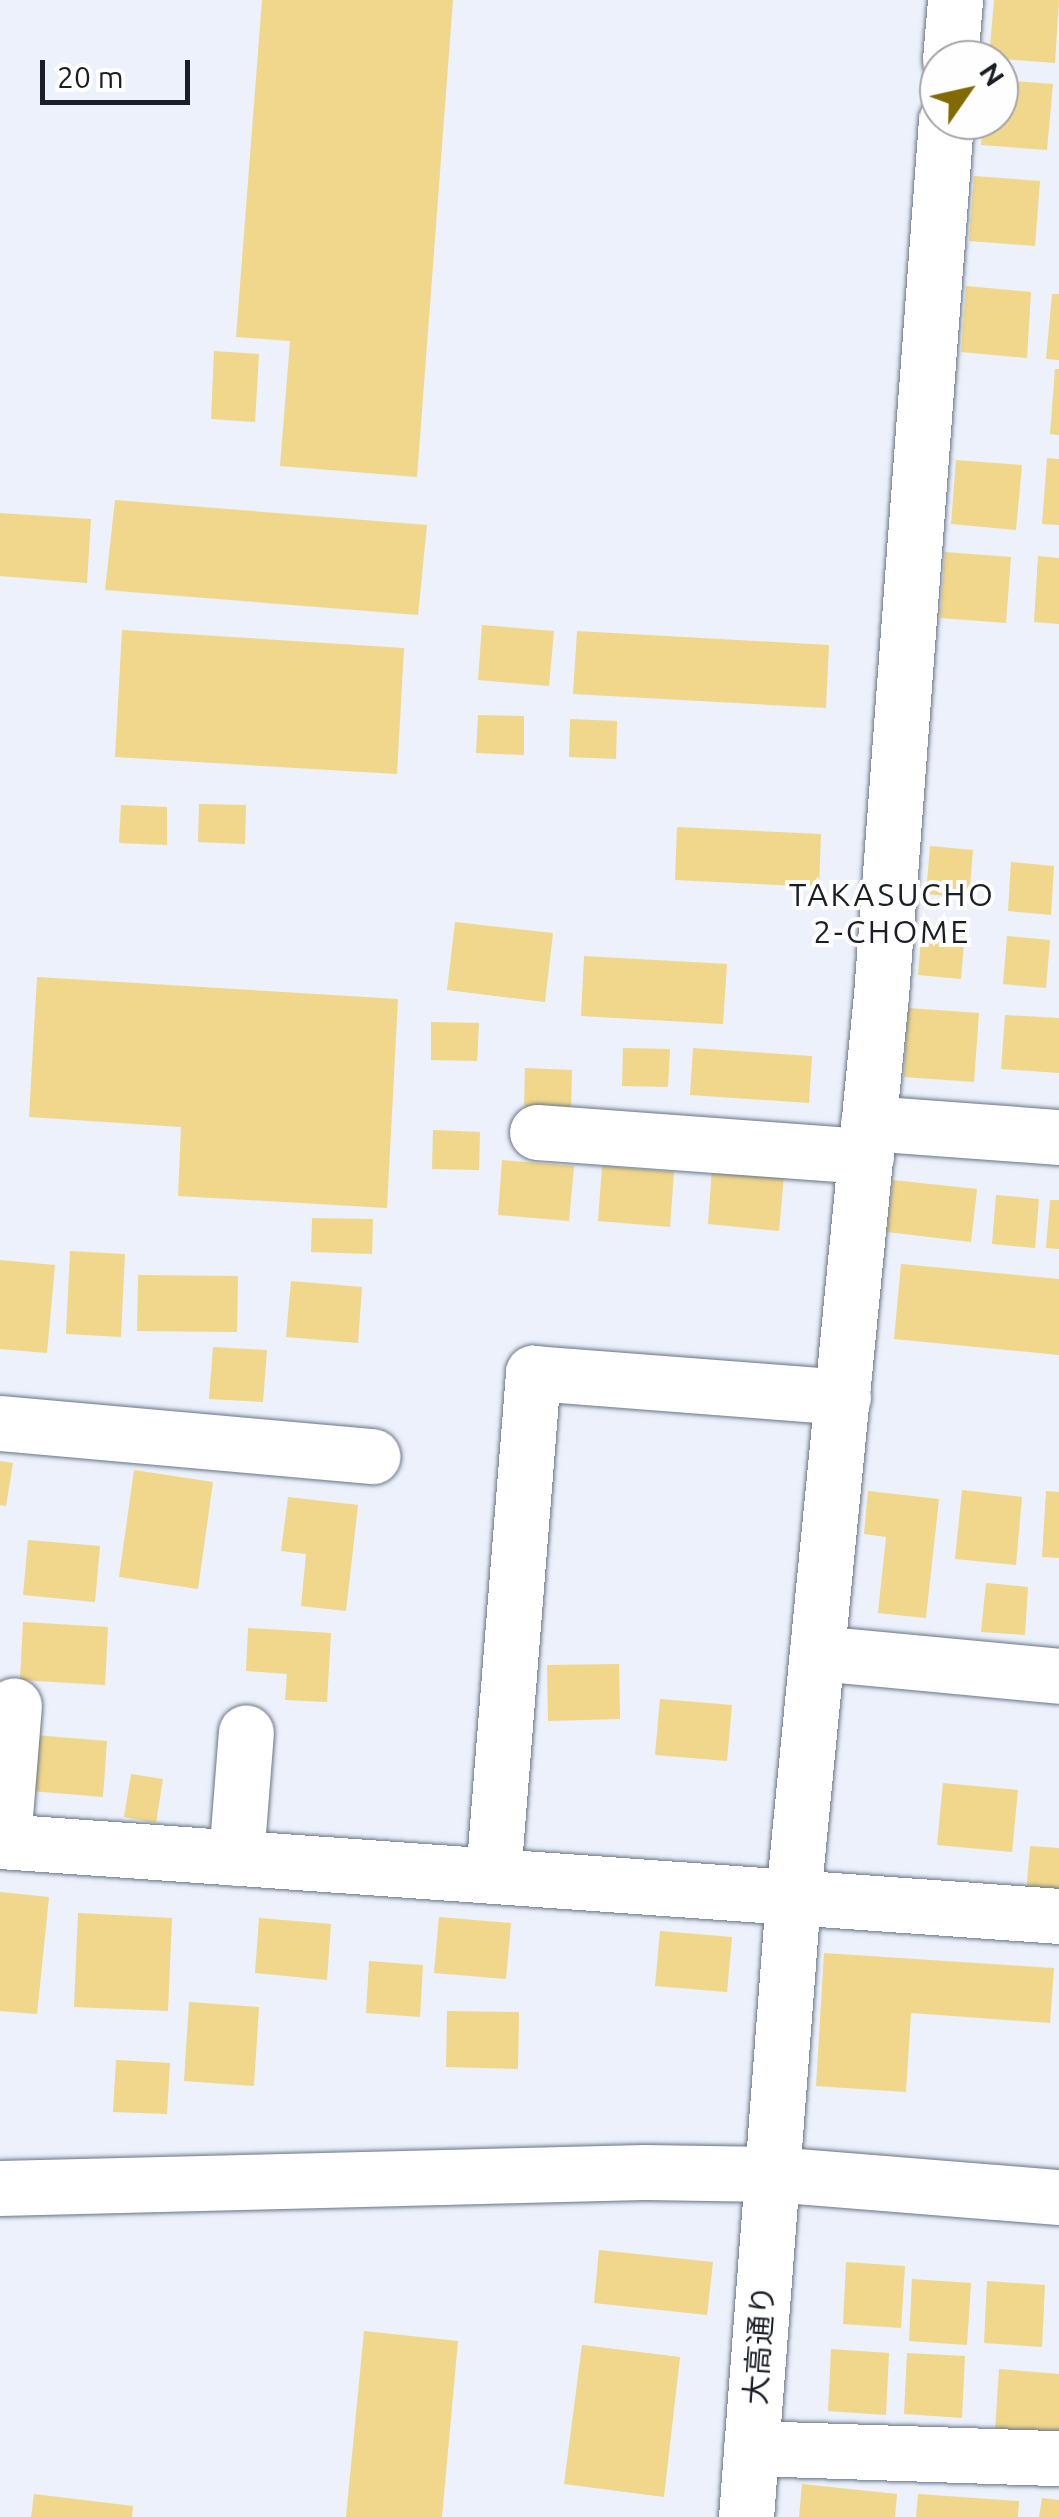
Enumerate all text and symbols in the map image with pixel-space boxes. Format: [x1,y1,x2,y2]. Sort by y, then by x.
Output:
scale bar [45,40,195,102]
north arrow [919,40,1019,140]
text: N [974,57,1011,91]
text: 20 m [57,60,124,94]
district label: TAKASUCHO 2-CHOME [789,876,995,951]
street label: 大高通り [737,2284,781,2406]

